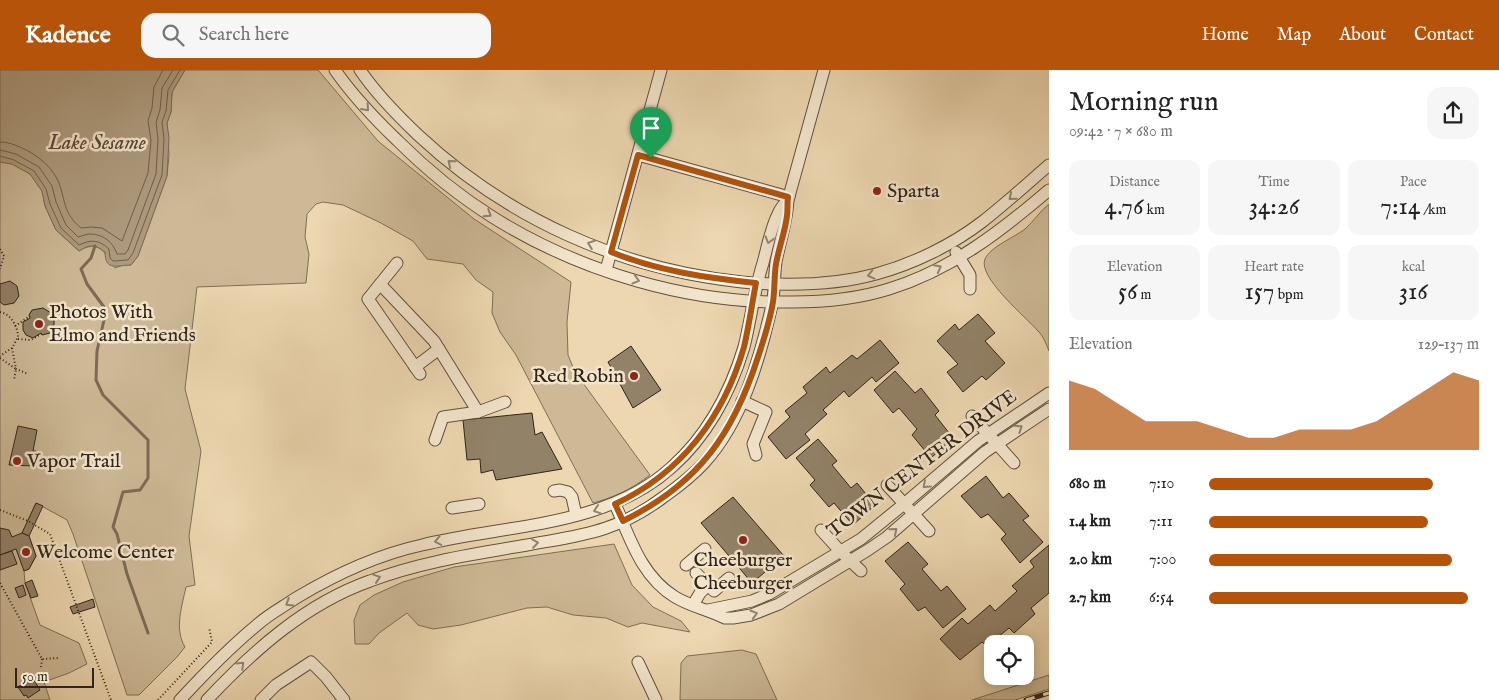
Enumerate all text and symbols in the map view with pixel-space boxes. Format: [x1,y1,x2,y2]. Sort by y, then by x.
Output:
search box [141,13,491,58]
text: Kadence [25,20,111,51]
icon: search [159,21,187,49]
text: Search here [199,23,289,47]
text: Home [1202,24,1249,47]
text: Map [1277,24,1311,47]
text: About [1339,24,1386,47]
text: Contact [1414,24,1474,47]
text: Morning run [1069,85,1219,120]
button: share [1427,87,1479,139]
one-way arrow [360,102,369,111]
pin [630,107,672,158]
icon: arrive [637,114,665,142]
text: 09:42 · 7 × 680 m [1069,122,1173,142]
water label: Lake Sesame [47,130,146,157]
one-way arrow [448,160,457,168]
text: Distance [1109,173,1160,191]
text: Time [1258,173,1290,191]
text: Pace [1400,173,1427,191]
place label: Sparta [887,179,940,204]
marker: Sparta [871,185,883,197]
one-way arrow [1008,191,1017,200]
text: 4.76 [1104,191,1144,223]
text: 34:26 [1249,191,1299,223]
text: 7:14 [1380,191,1420,223]
text: km [1144,201,1165,219]
text: /km [1420,201,1446,219]
one-way arrow [482,208,492,217]
one-way arrow [765,236,775,244]
one-way arrow [587,240,595,250]
text: Elevation [1107,258,1162,276]
text: Heart rate [1244,258,1304,276]
text: kcal [1402,258,1425,276]
one-way arrow [933,264,942,274]
one-way arrow [867,269,876,280]
one-way arrow [632,274,640,285]
text: 56 [1118,276,1137,308]
text: 157 [1245,276,1275,308]
text: 316 [1399,276,1428,308]
text: m [1137,286,1151,304]
text: bpm [1275,286,1303,304]
place label: Photos With Elmo and Friends [49,300,196,348]
marker: Photos With Elmo and Friends [33,318,45,330]
text: Elevation [1069,335,1132,355]
text: 129–137 m [1418,335,1479,355]
place label: Red Robin [532,364,624,389]
marker: Red Robin [628,370,640,382]
street label: TOWN CENTER DRIVE [822,384,1022,544]
one-way arrow [1013,425,1023,434]
place label: Vapor Trail [26,449,121,474]
marker: Vapor Trail [11,455,23,467]
text: 680 m [1069,474,1106,494]
text: 7:10 [1149,474,1174,494]
one-way arrow [923,479,932,488]
one-way arrow [594,504,602,514]
text: 1.4 km [1069,512,1111,532]
text: 7:11 [1149,512,1173,532]
one-way arrow [888,528,897,537]
marker: Cheeburger Cheeburger [737,534,749,546]
one-way arrow [434,536,442,546]
one-way arrow [531,539,539,549]
place label: Welcome Center [36,540,175,565]
marker: Welcome Center [20,546,32,558]
place label: Cheeburger Cheeburger [694,548,793,596]
text: 2.0 km [1069,550,1112,570]
text: 7:00 [1149,550,1176,570]
one-way arrow [372,574,380,584]
text: 2.7 km [1069,588,1111,608]
text: 6:54 [1149,588,1174,608]
one-way arrow [285,597,294,606]
one-way arrow [750,609,758,619]
map controls [984,635,1034,685]
button: locate [984,635,1034,685]
one-way arrow [235,662,244,671]
scale bar [15,665,94,688]
text: 50 m [22,668,48,686]

